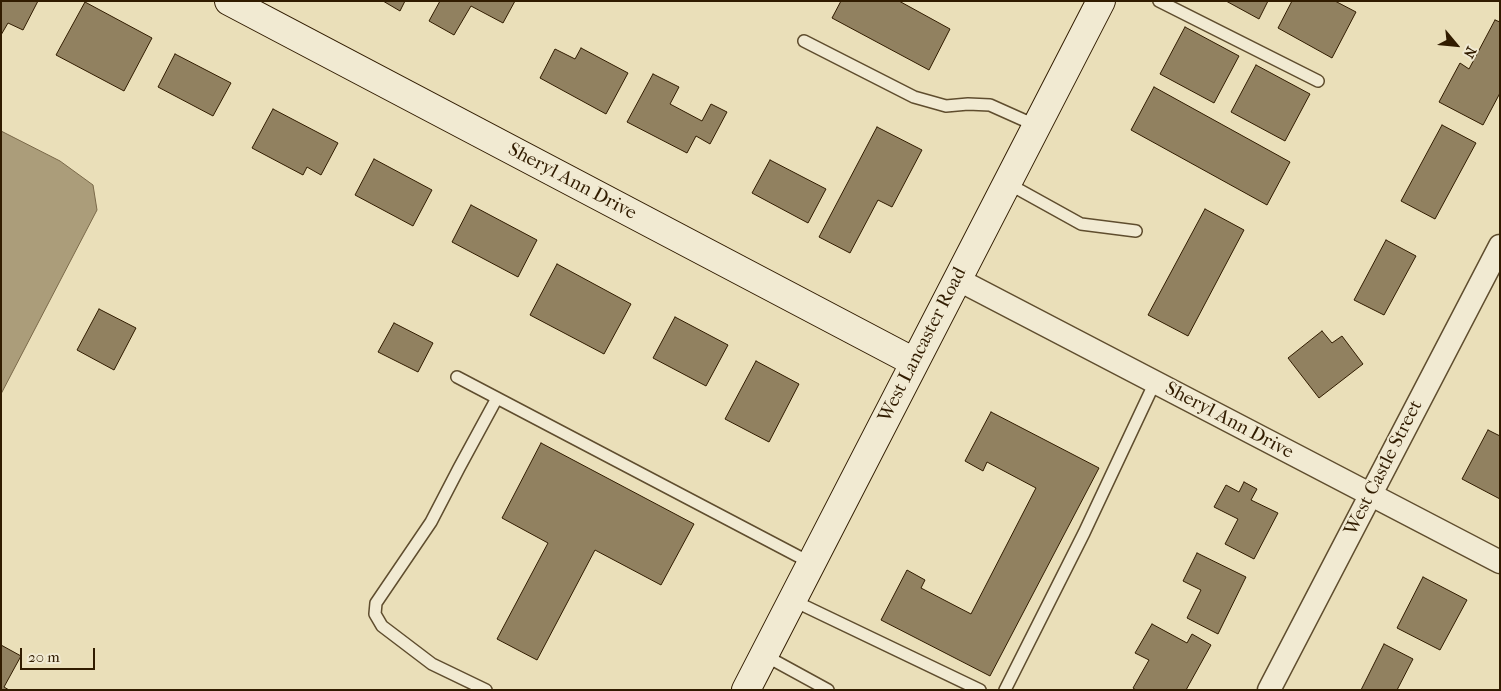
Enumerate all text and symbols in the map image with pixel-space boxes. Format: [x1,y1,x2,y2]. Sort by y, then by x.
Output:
north arrow [1431,20,1481,70]
text: N [1460,44,1480,61]
street label: Sheryl Ann Drive [504,139,640,225]
street label: West Lancaster Road [874,264,972,426]
street label: Sheryl Ann Drive [1161,378,1297,464]
street label: West Castle Street [1340,397,1428,539]
scale bar [22,638,98,670]
text: 20 m [28,648,60,666]

